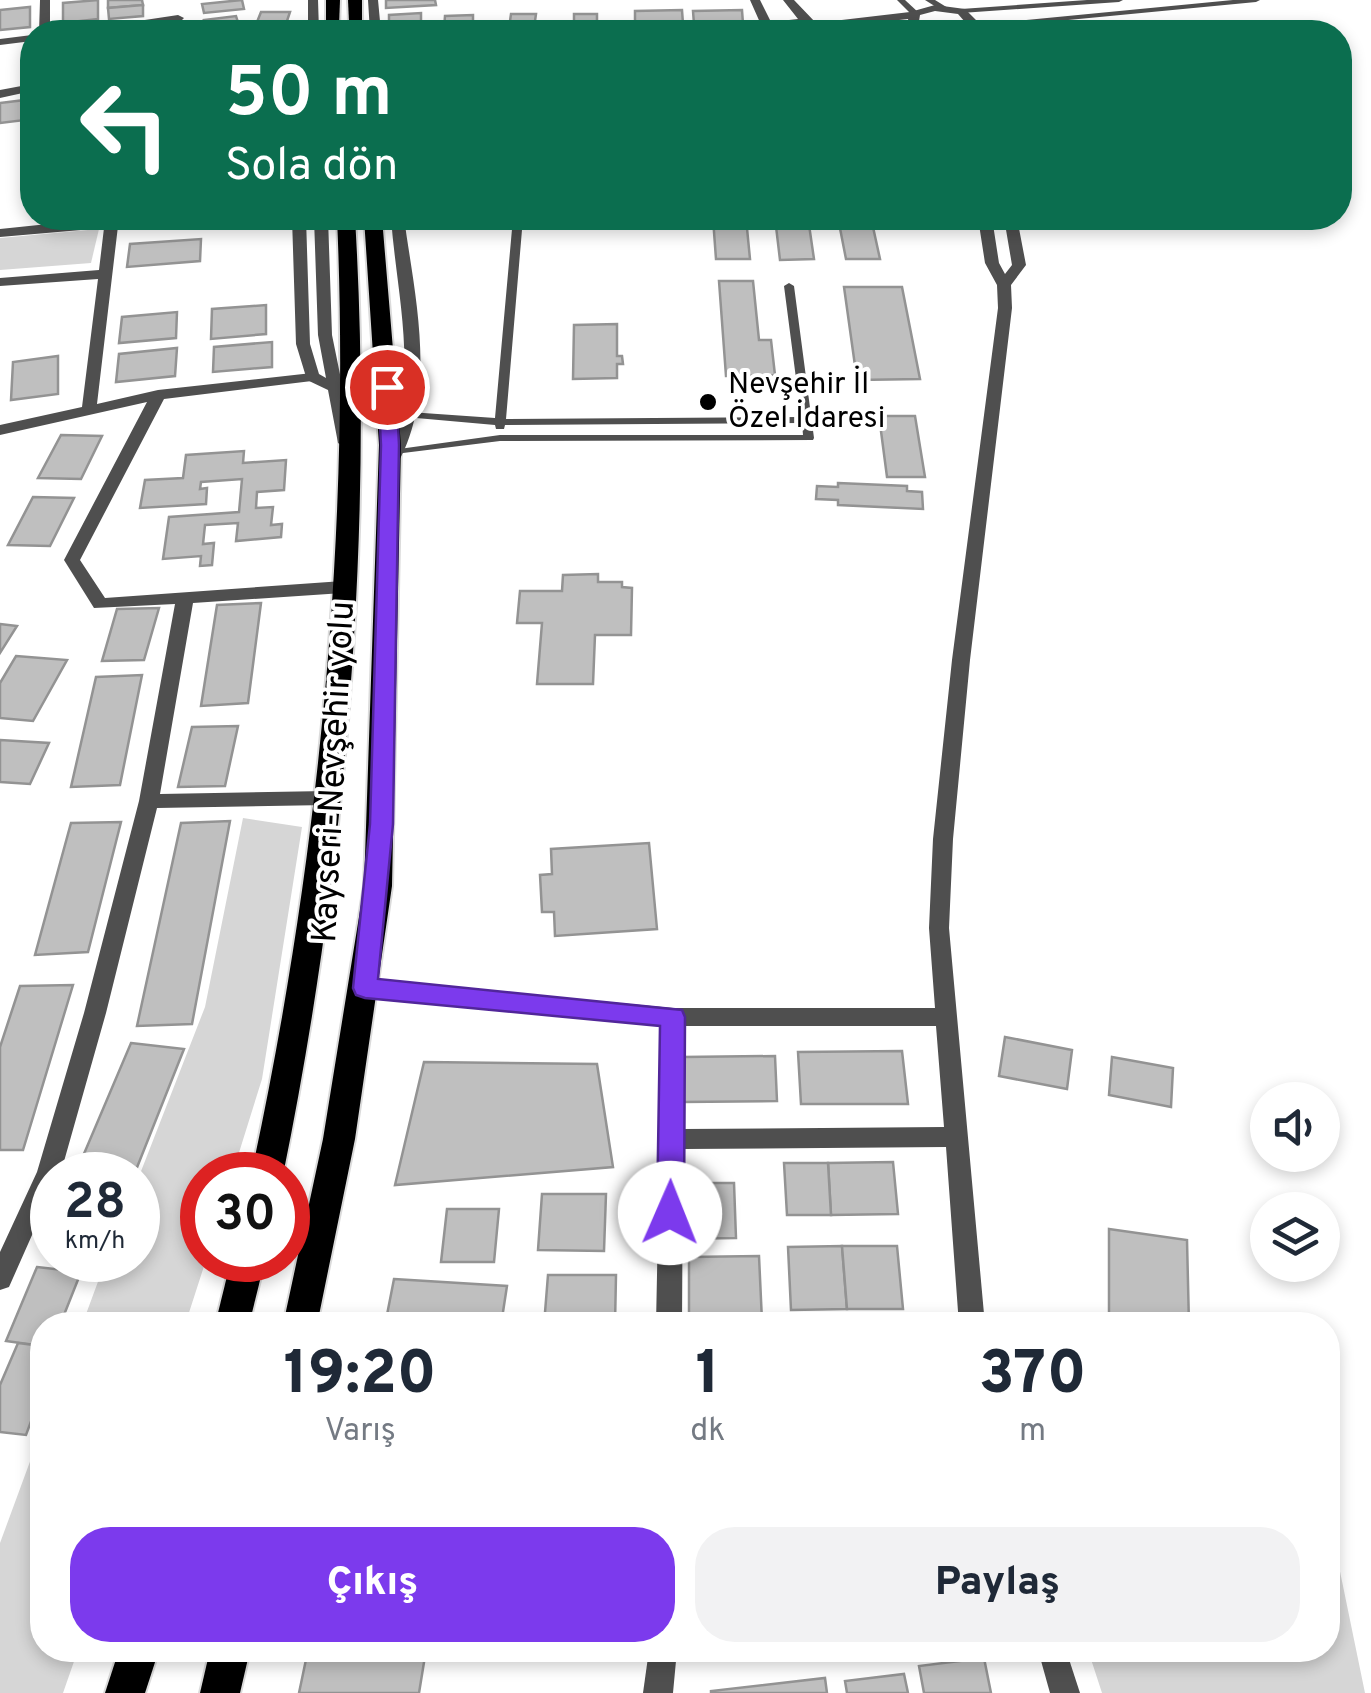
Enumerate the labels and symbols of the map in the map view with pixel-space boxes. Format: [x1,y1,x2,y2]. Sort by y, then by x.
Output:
pin [345,345,430,430]
place label: Nevşehir İl Özel İdaresi [728,365,885,438]
marker: Nevşehir İl Özel İdaresi [697,391,719,413]
street label: Kayseri-Nevşehir yolu [304,600,366,944]
speed limit sign: 30 [180,1152,310,1282]
position arrow [618,1161,722,1265]

